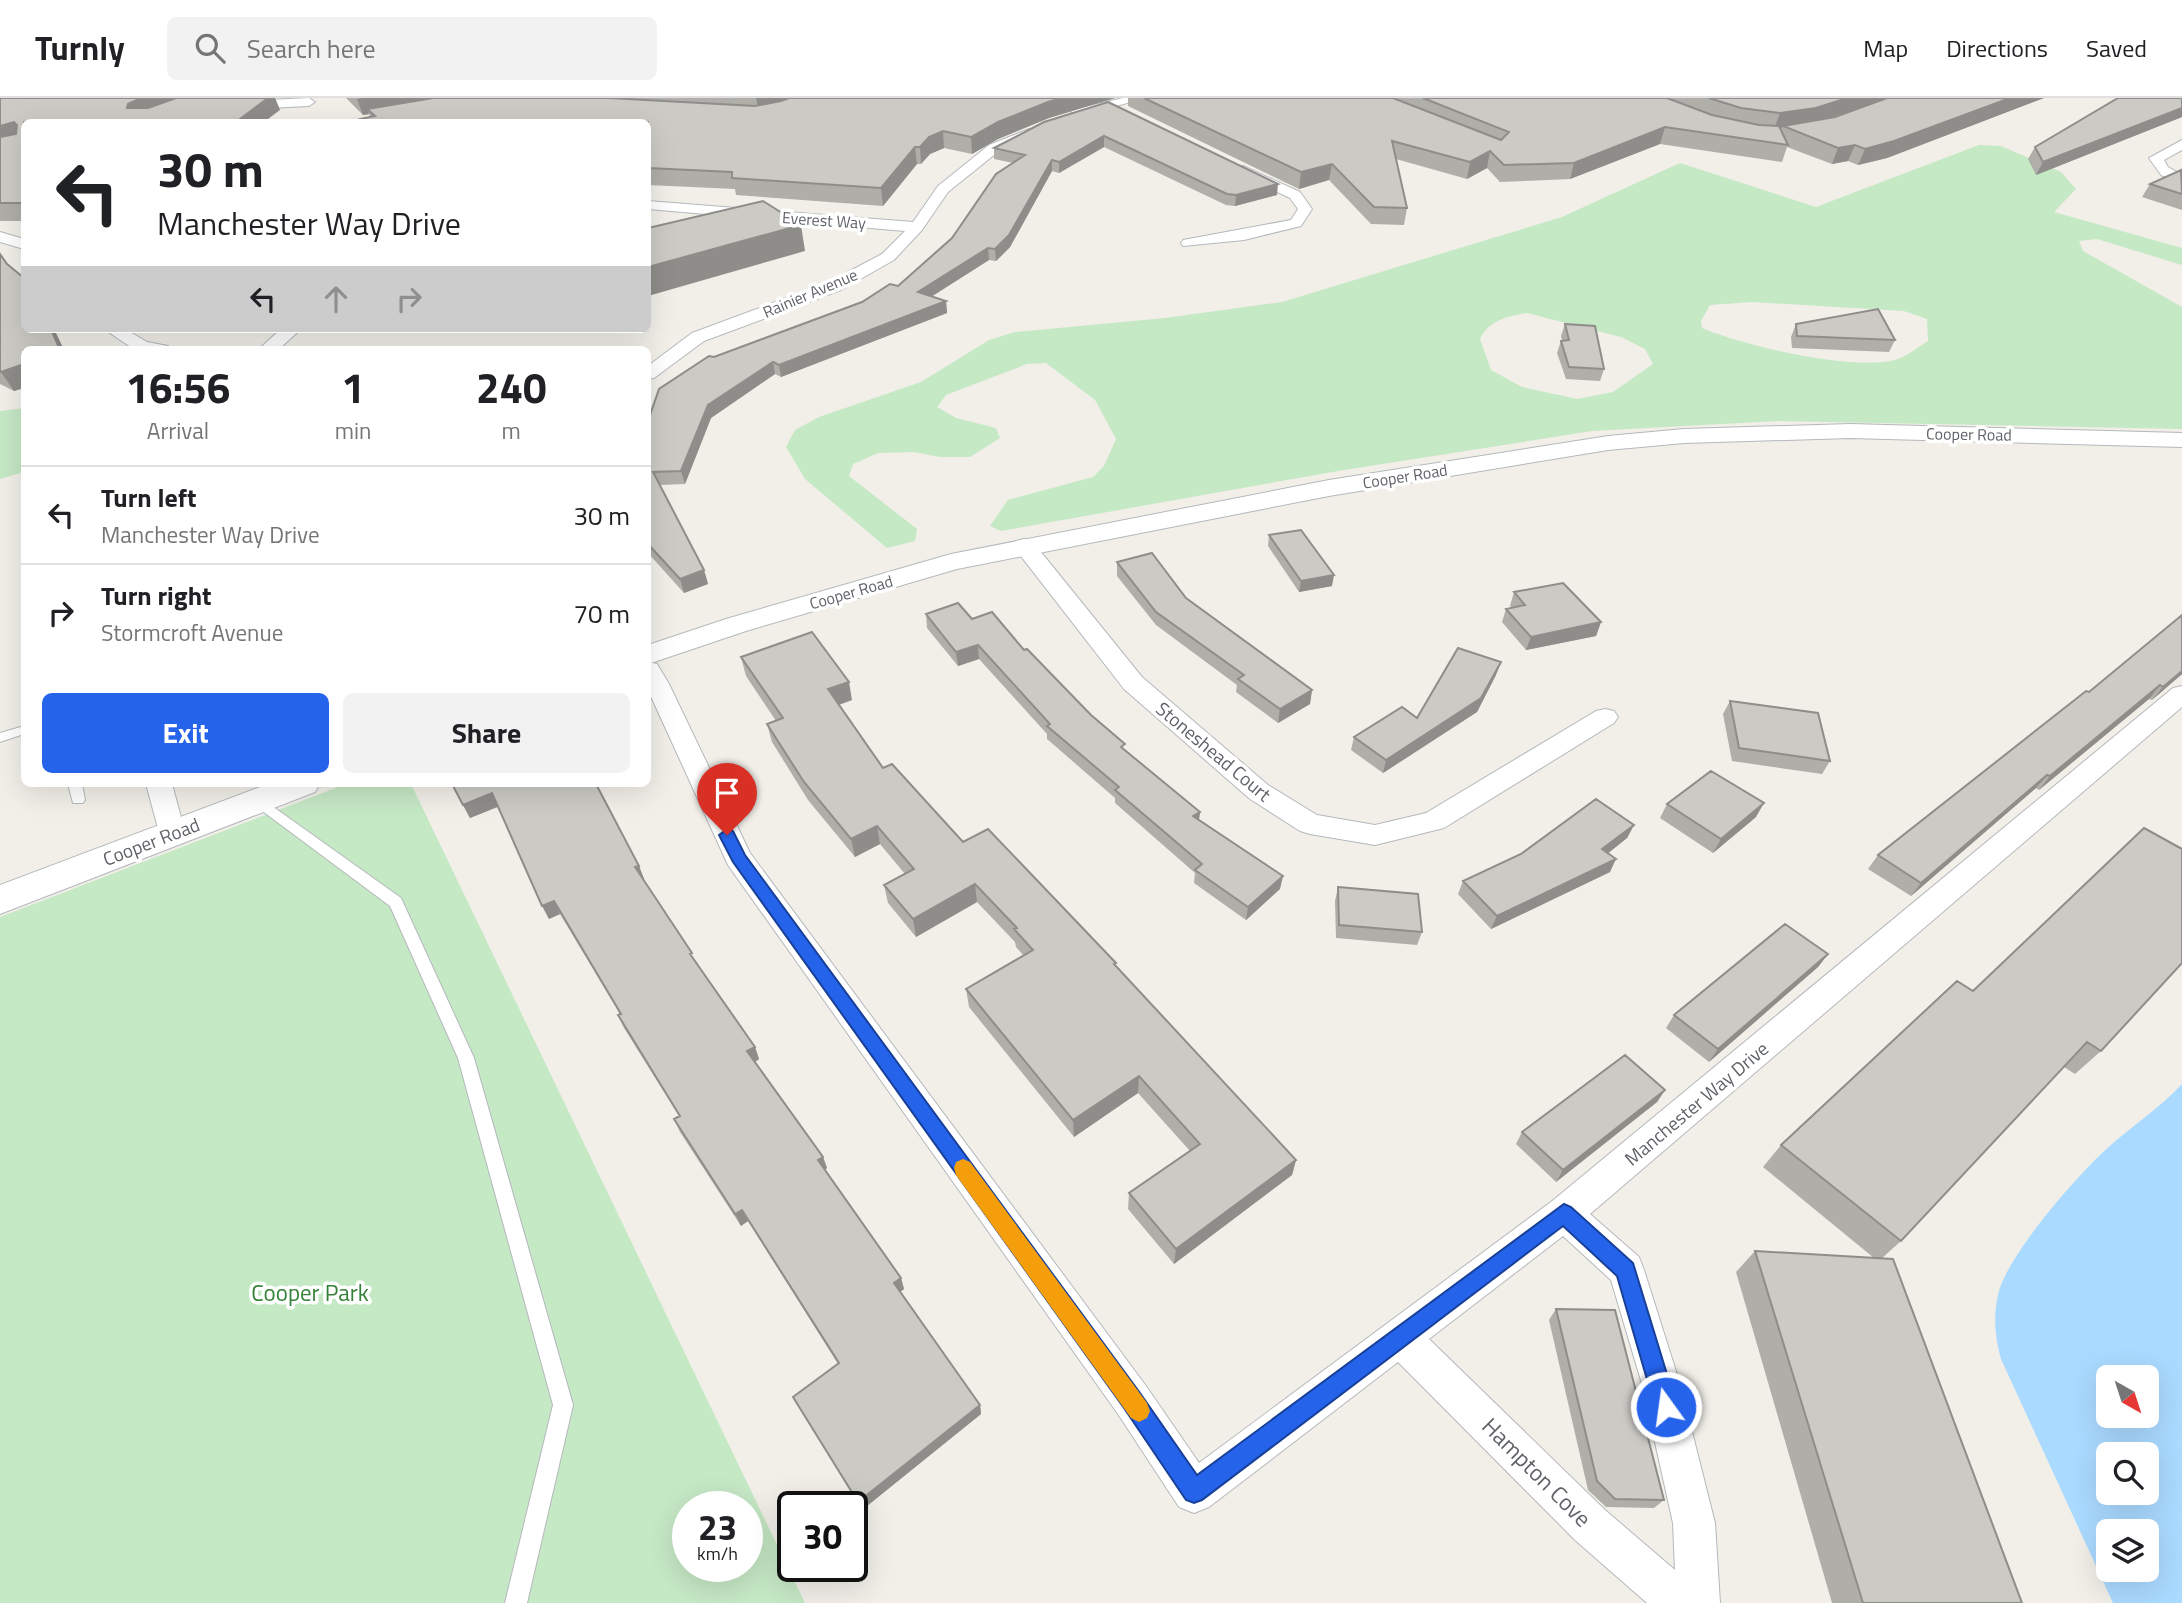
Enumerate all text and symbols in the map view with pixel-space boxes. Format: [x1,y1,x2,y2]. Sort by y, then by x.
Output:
search box [167,17,657,80]
text: Turnly [35,23,125,73]
icon: search [191,29,229,67]
text: Search here [247,29,376,68]
text: Map [1863,30,1908,66]
text: Directions [1946,30,2048,66]
text: Saved [2086,30,2147,66]
text: 30 m [157,131,264,206]
icon: left [42,147,133,238]
text: Manchester Way Drive [157,199,461,247]
street label: Everest Way [781,205,867,235]
street label: Rainier Avenue [759,262,861,324]
icon: left [244,280,282,318]
icon: ahead [317,280,355,318]
icon: right [390,280,428,318]
text: 16:56 [125,355,230,419]
text: 1 [341,355,365,419]
text: 240 [476,355,546,419]
text: Arrival [147,413,209,448]
text: min [335,413,371,448]
text: m [502,413,521,448]
street label: Cooper Road [1926,421,2012,447]
street label: Cooper Road [1361,457,1449,495]
text: Turn left [101,478,196,517]
icon: left [42,496,80,534]
text: 30 m [573,496,630,535]
text: Manchester Way Drive [101,517,320,552]
street label: Cooper Road [807,569,895,615]
text: Turn right [101,576,212,615]
icon: right [42,594,80,632]
text: 70 m [573,594,630,633]
text: Stormcroft Avenue [101,615,283,650]
button: Exit [42,693,329,773]
button: Share [343,693,630,773]
street label: Stoneshead Court [1150,694,1278,808]
pin [697,763,757,835]
icon: arrive [708,774,746,812]
street label: Cooper Road [98,809,204,873]
street label: Manchester Way Drive [1618,1034,1774,1172]
park label: Cooper Park [251,1275,369,1310]
north arrow [2096,1365,2160,1428]
map controls [2096,1365,2159,1582]
position arrow [1629,1370,1703,1444]
street label: Hampton Cove [1474,1409,1600,1535]
button: search [2096,1442,2159,1505]
speed limit sign: 30 [777,1491,868,1582]
text: 23 [698,1500,737,1554]
button: layers [2096,1519,2159,1582]
text: km/h [697,1540,738,1567]

